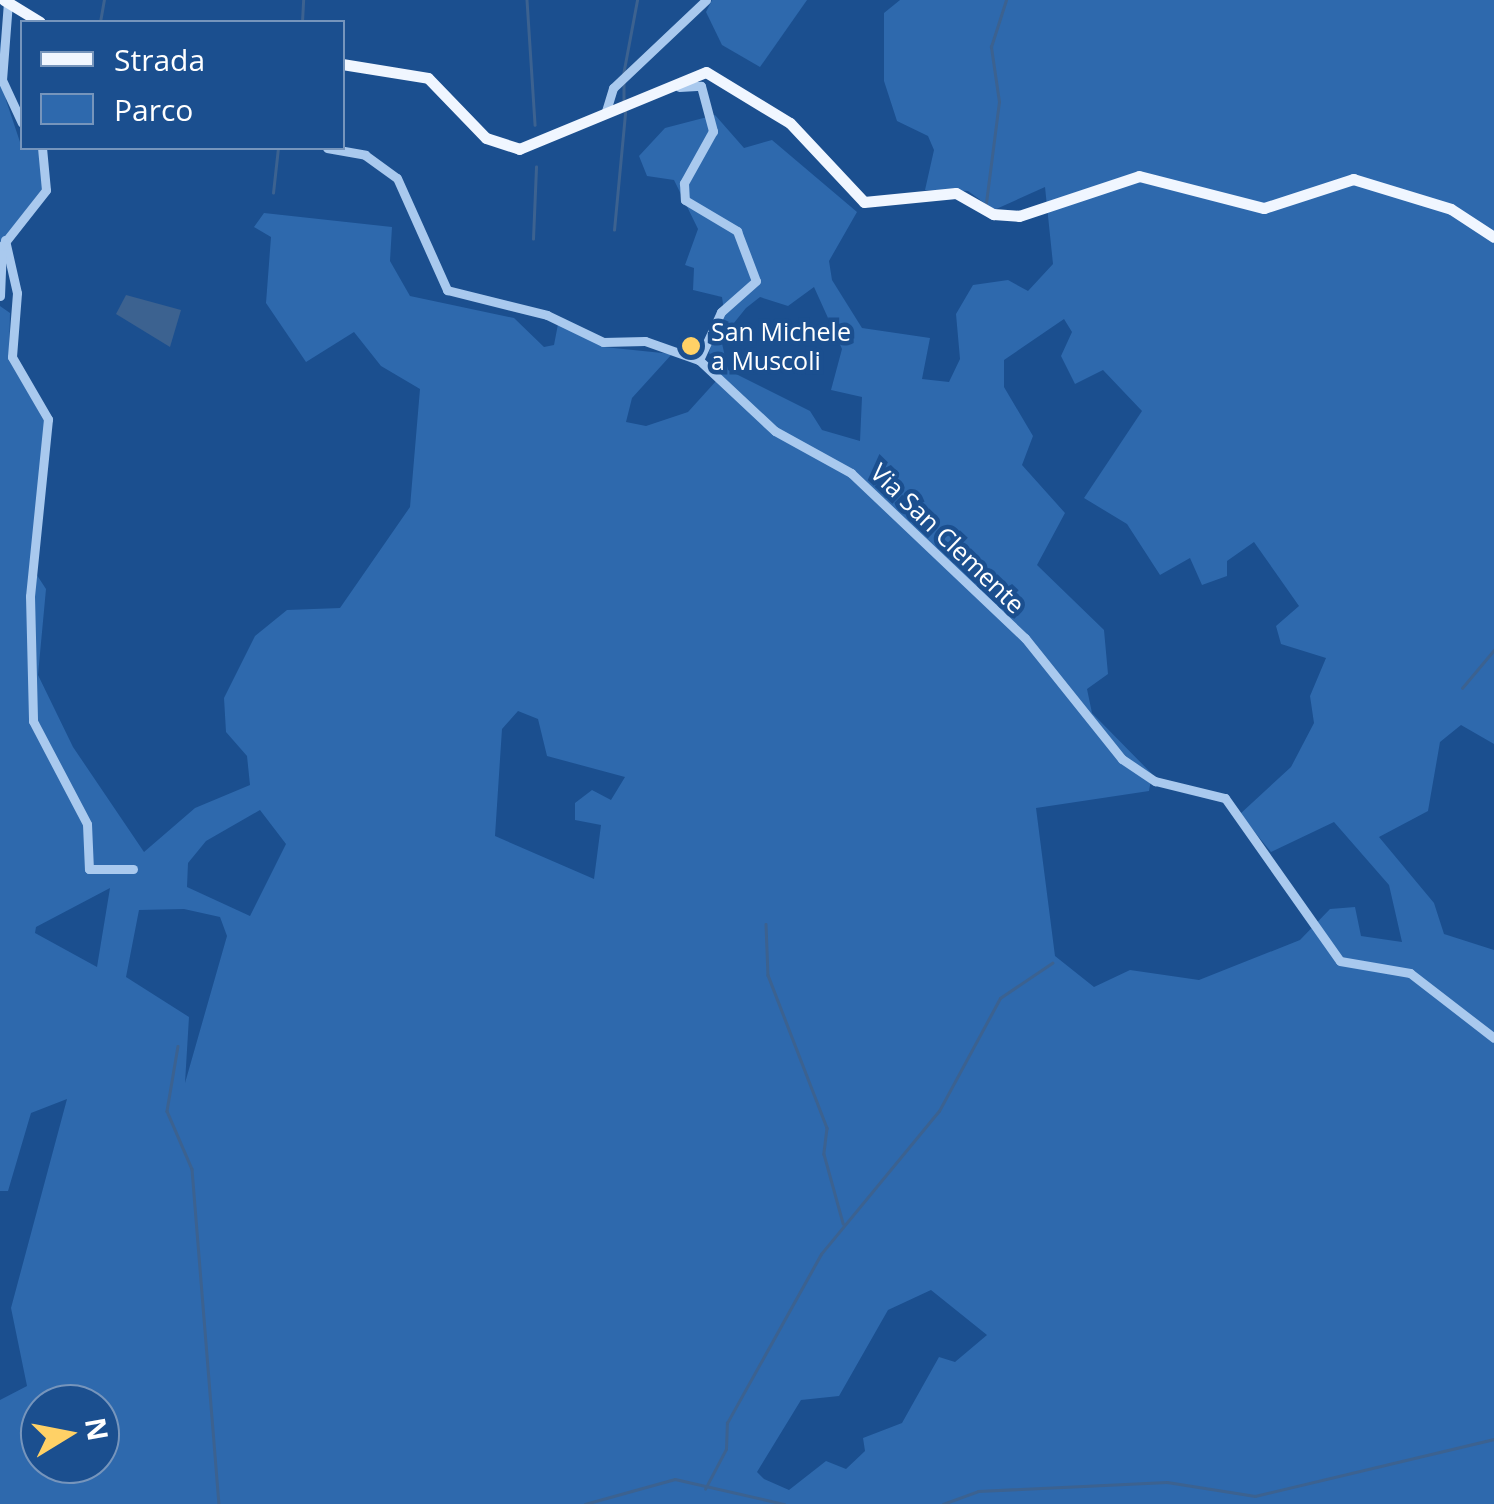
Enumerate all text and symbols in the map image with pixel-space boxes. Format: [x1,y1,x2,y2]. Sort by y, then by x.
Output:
legend [20,20,345,150]
text: Strada [114,39,205,80]
text: Parco [114,89,193,130]
place label: San Michele a Muscoli [711,317,851,376]
marker: San Michele a Muscoli [680,335,702,357]
street label: Via San Clemente [865,457,1031,619]
north arrow [20,1384,120,1484]
text: N [77,1415,118,1444]

